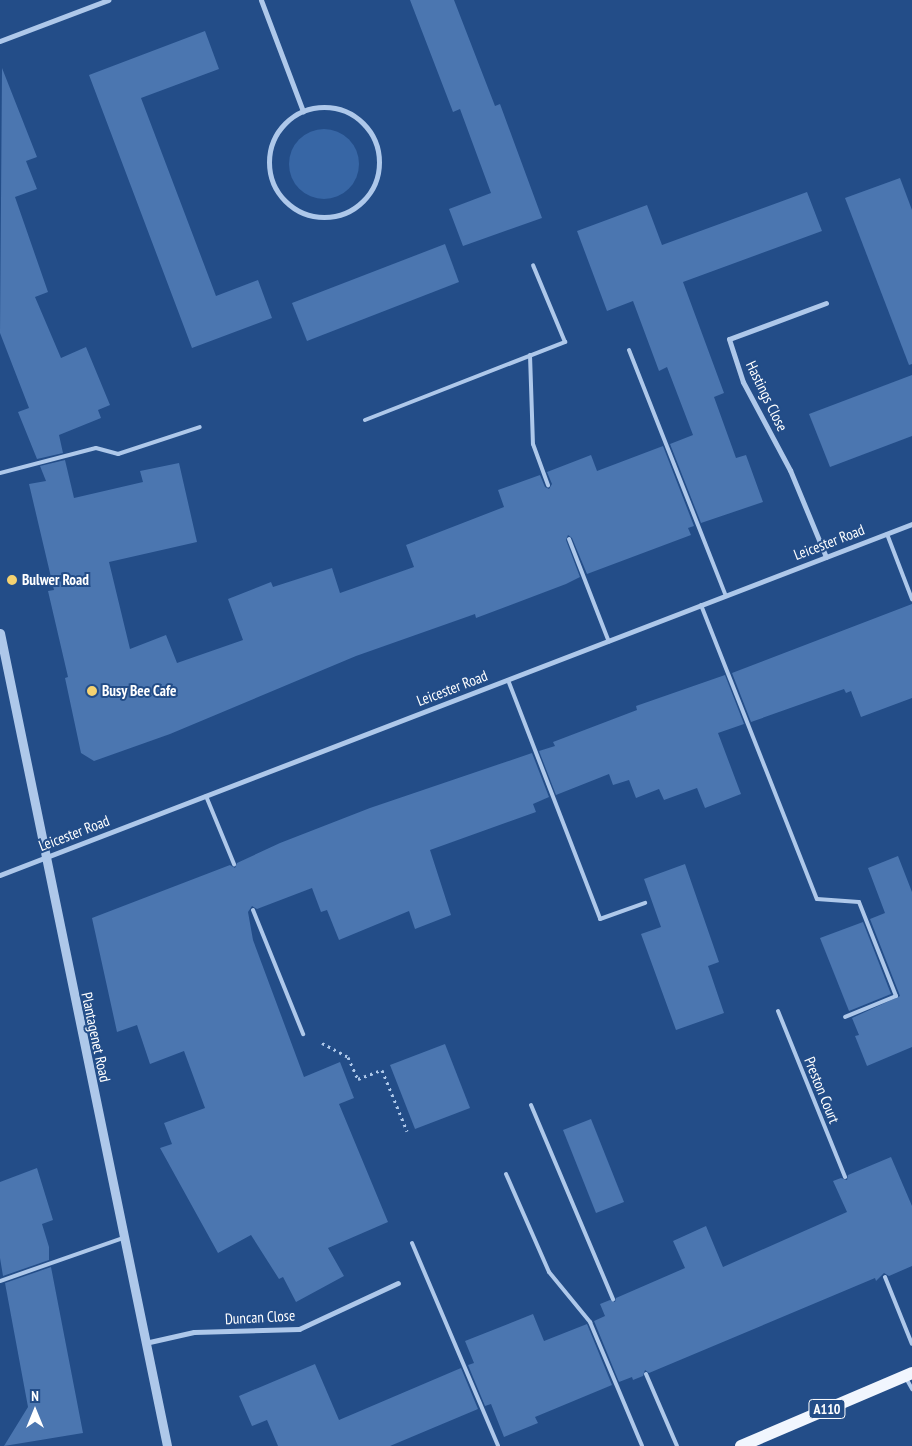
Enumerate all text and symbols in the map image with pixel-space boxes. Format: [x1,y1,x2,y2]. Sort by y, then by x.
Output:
street label: Hastings Close [742,358,792,434]
street label: Leicester Road [791,520,867,564]
place label: Bulwer Road [22,571,89,589]
marker: Bulwer Road [6,574,18,586]
street label: Leicester Road [414,666,490,710]
place label: Busy Bee Cafe [102,682,177,700]
marker: Busy Bee Cafe [86,685,98,697]
street label: Leicester Road [36,811,112,855]
street label: Plantagenet Road [78,990,114,1084]
street label: Preston Court [801,1054,843,1126]
street label: Duncan Close [224,1306,296,1328]
north arrow [10,1386,60,1436]
text: N [31,1387,39,1405]
road number: A110 [808,1398,846,1420]

